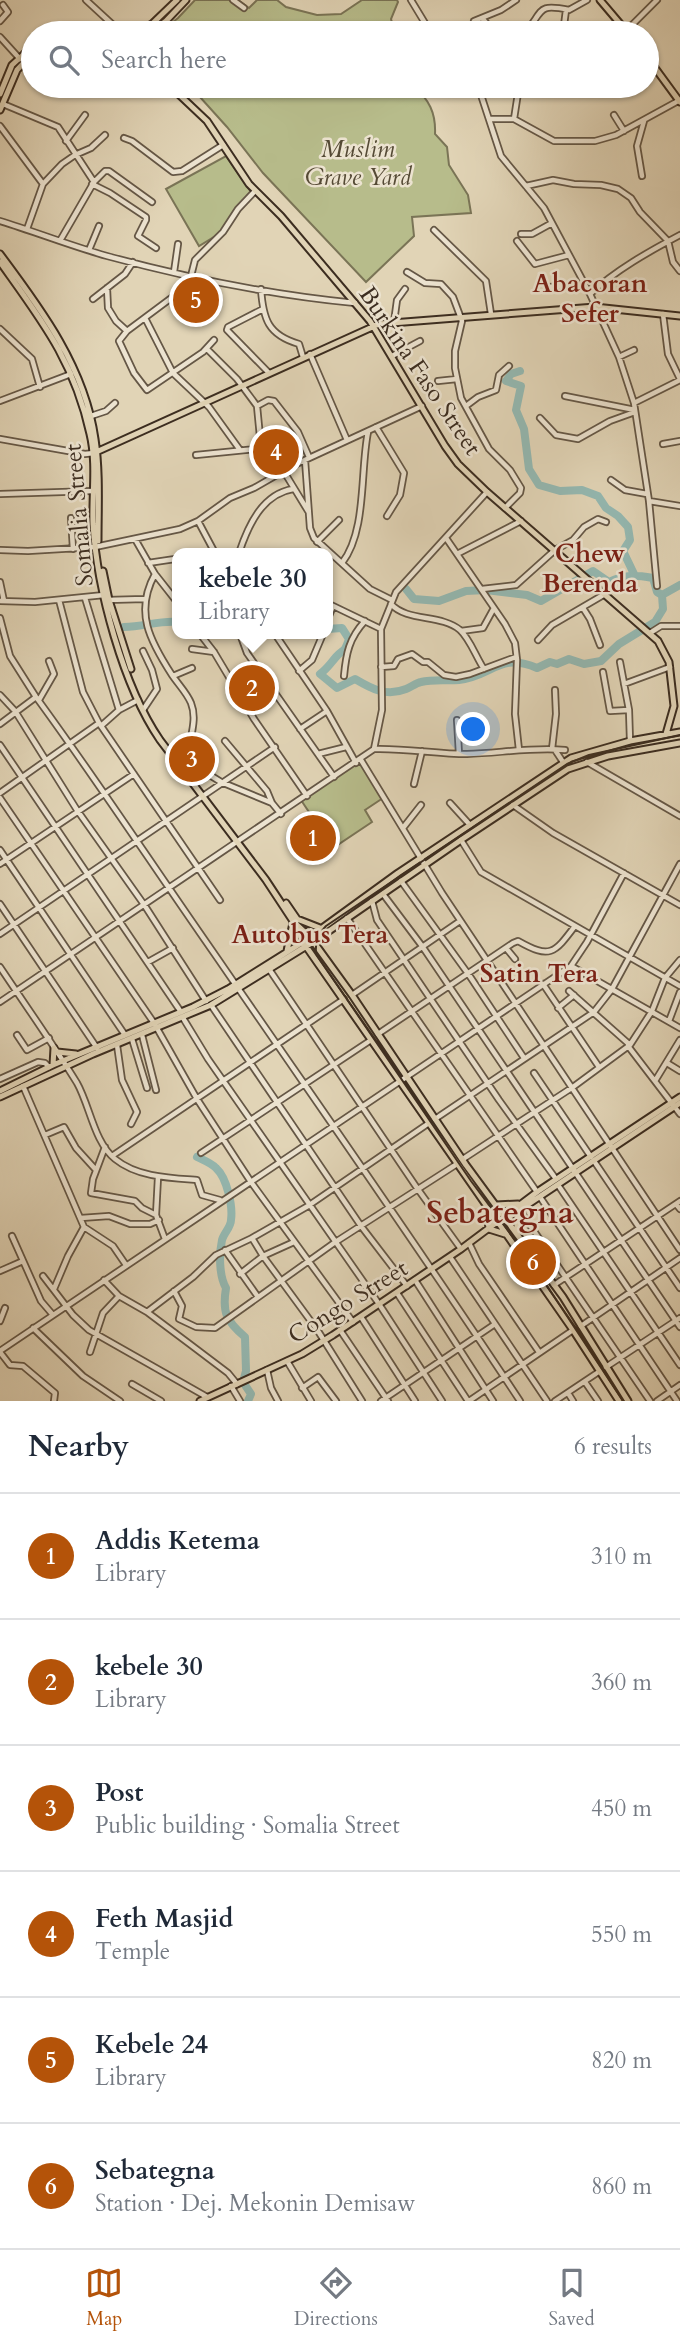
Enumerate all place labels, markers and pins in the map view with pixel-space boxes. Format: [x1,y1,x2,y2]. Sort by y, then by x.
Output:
pin: 5 [173,274,219,326]
pin: 4 [253,426,299,478]
pin: 2 [229,662,275,714]
pin: 3 [169,733,215,785]
pin: 1 [290,812,336,864]
pin: 6 [510,1236,556,1288]

